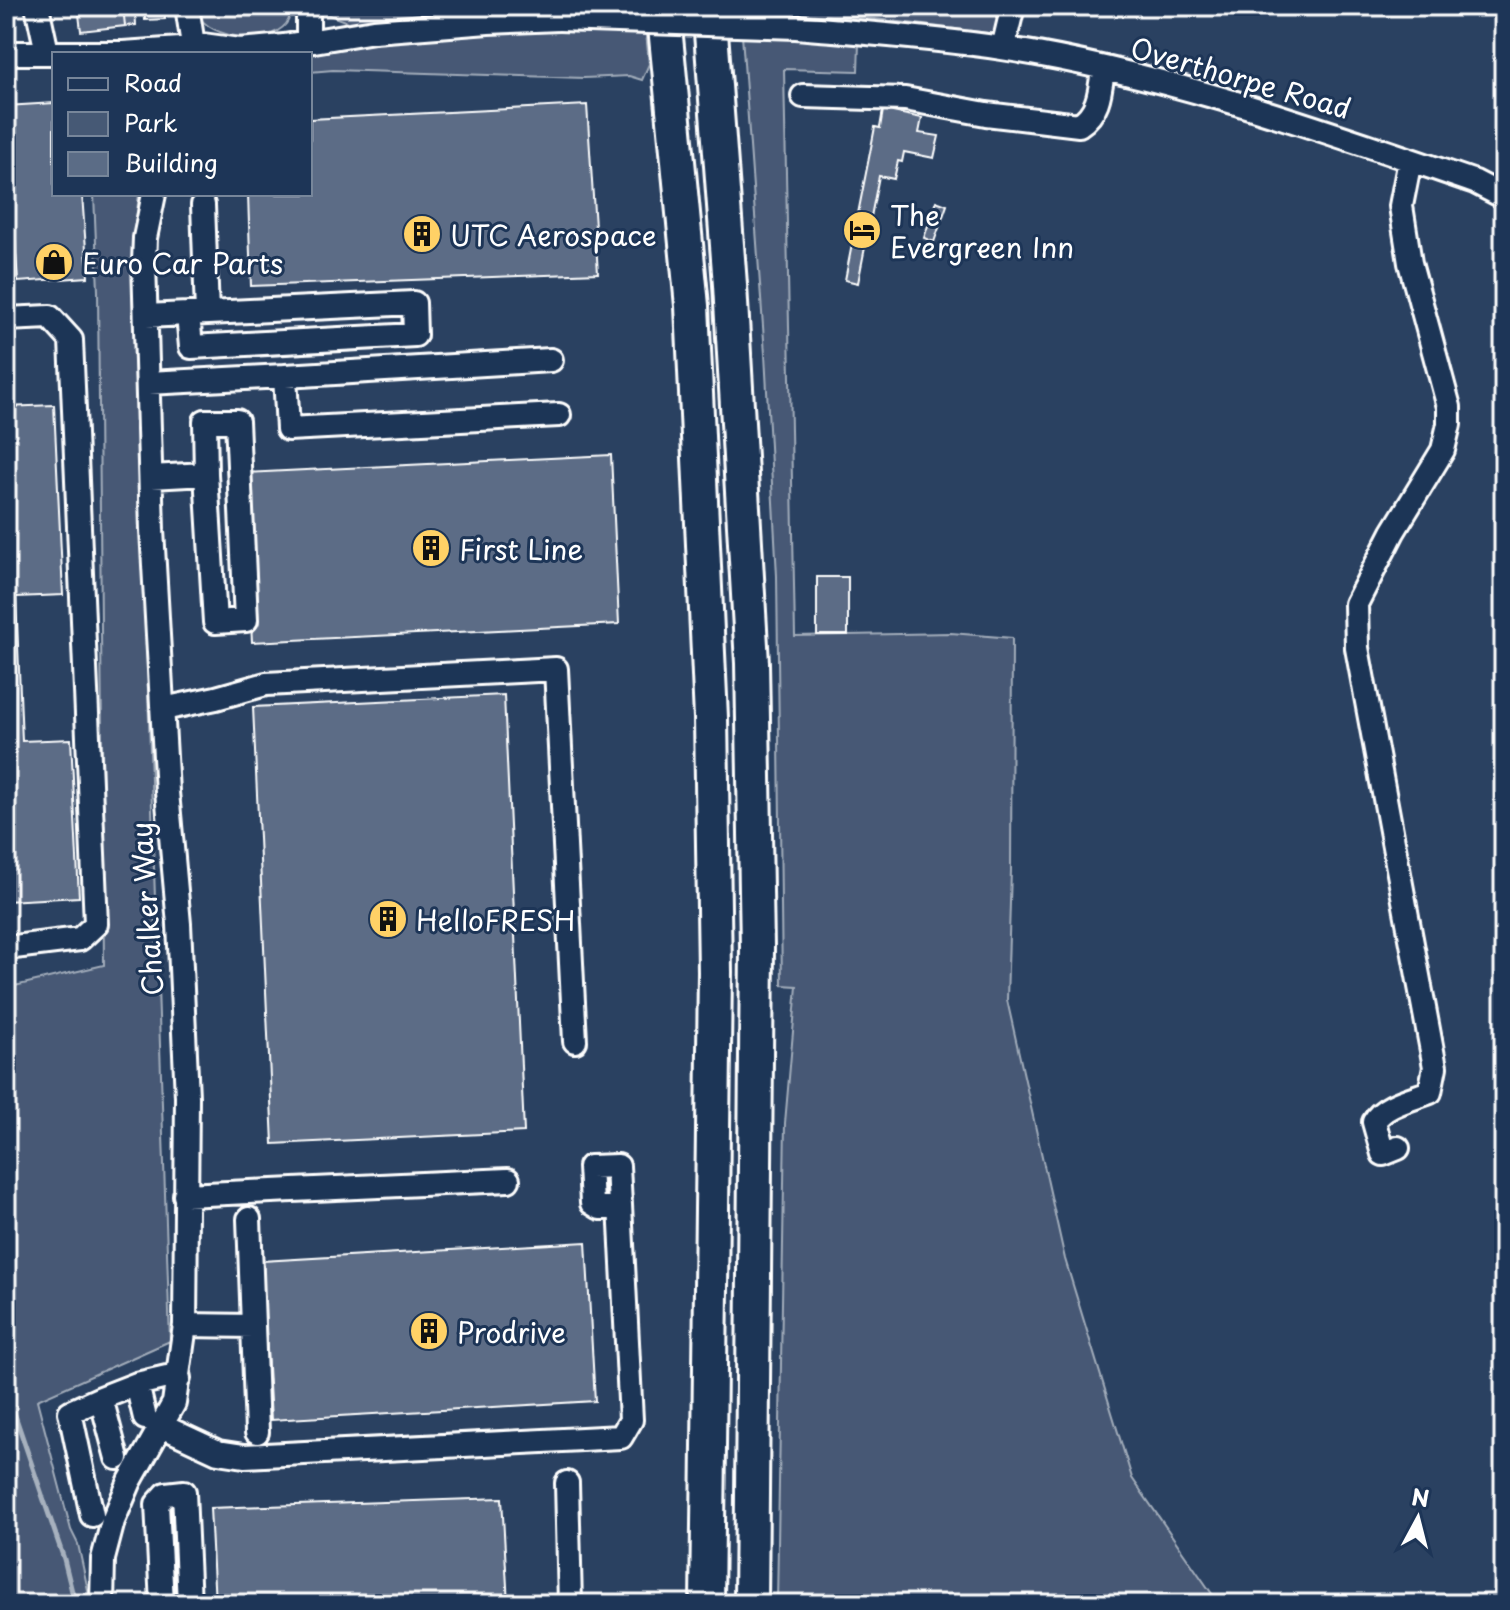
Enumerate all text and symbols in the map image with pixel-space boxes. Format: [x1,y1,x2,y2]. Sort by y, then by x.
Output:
street label: Overthorpe Road [1126,25,1356,129]
legend [52,52,312,196]
text: Road [124,64,182,100]
text: Park [124,104,178,140]
text: Building [124,144,218,180]
place label: The Evergreen Inn [890,193,1074,268]
hotel icon: The Evergreen Inn [841,209,883,251]
building icon: UTC Aerospace [401,213,443,255]
place label: UTC Aerospace [450,213,657,256]
shop icon: Euro Car Parts [33,241,75,283]
place label: Euro Car Parts [82,241,283,284]
building icon: First Line [410,527,452,569]
place label: First Line [459,527,583,570]
street label: Chalker Way [118,821,174,997]
building icon: HelloFRESH [367,898,409,940]
place label: HelloFRESH [416,898,575,941]
building icon: Prodrive [408,1310,450,1352]
place label: Prodrive [457,1310,566,1353]
north arrow [1378,1478,1458,1558]
text: N [1410,1479,1431,1514]

